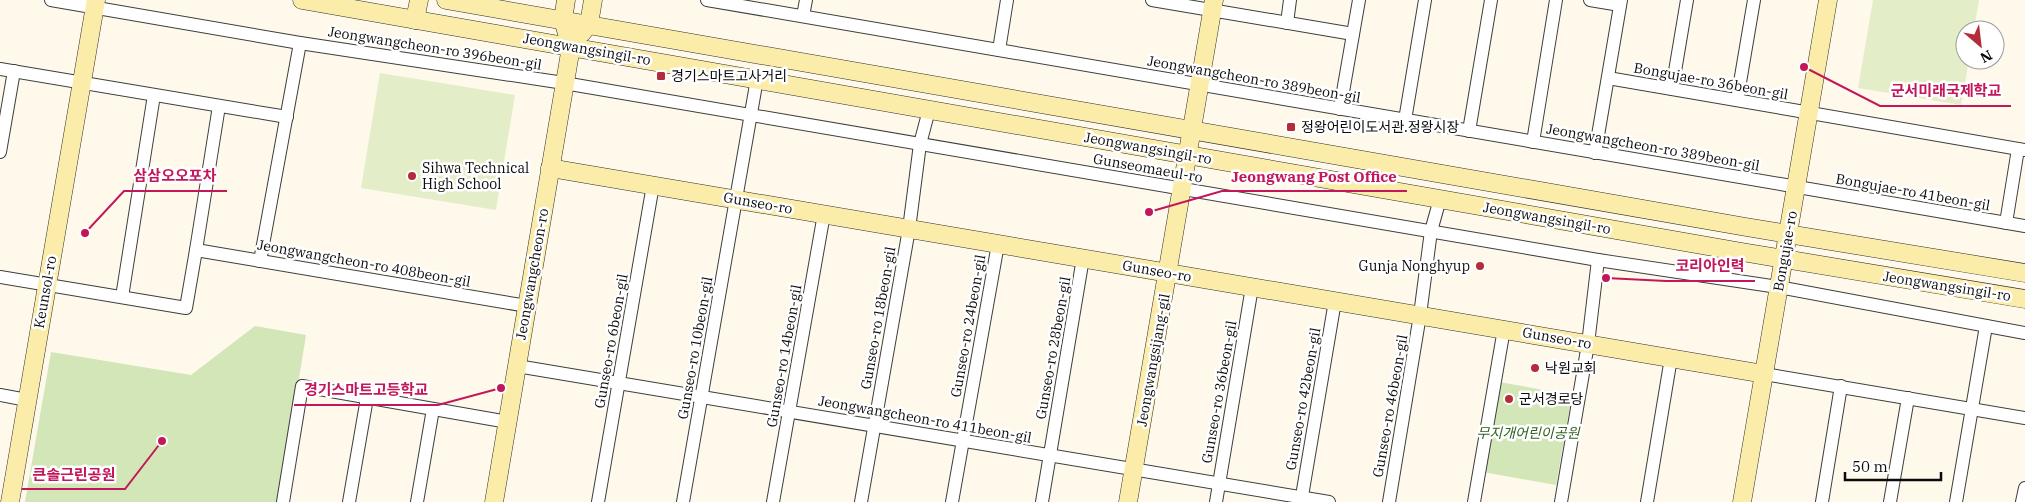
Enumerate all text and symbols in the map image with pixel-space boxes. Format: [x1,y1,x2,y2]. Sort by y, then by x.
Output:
north arrow [1955,20,2005,70]
street label: Jeongwangcheon-ro 396beon-gil [327,22,543,74]
street label: Jeongwangsingil-ro [522,29,652,69]
text: N [1977,46,1995,67]
street label: Jeongwangcheon-ro 389beon-gil [1146,51,1362,107]
street label: Bongujae-ro 36beon-gil [1632,59,1790,103]
place label: 경기스마트고사거리 [671,67,787,85]
marker: 경기스마트고사거리 [655,70,667,82]
callout: 군서미래국제학교 [1880,76,2011,106]
text: 군서미래국제학교 [1891,81,2001,100]
place label: 정왕어린이도서관.정왕시장 [1301,118,1459,136]
street label: Jeongwangcheon-ro 389beon-gil [1545,119,1761,175]
marker: 정왕어린이도서관.정왕시장 [1285,121,1297,133]
street label: Jeongwangsingil-ro [1083,128,1213,168]
street label: Gunseomaeul-ro [1092,150,1204,187]
place label: Sihwa Technical High School [422,159,529,193]
callout: 삼삼오오포차 [124,161,227,191]
callout: Jeongwang Post Office [1222,161,1407,191]
text: 삼삼오오포차 [134,166,217,185]
text: Jeongwang Post Office [1231,167,1397,186]
marker: Sihwa Technical High School [406,170,418,182]
street label: Bongujae-ro 41beon-gil [1834,170,1992,214]
street label: Gunseo-ro [722,188,794,218]
street label: Jeongwangsingil-ro [1482,198,1612,238]
street label: Jeongwangcheon-ro [512,207,552,341]
street label: Bongujae-ro [1769,209,1801,293]
street label: Jeongwangcheon-ro 408beon-gil [256,235,472,291]
street label: Gunseo-ro 18beon-gil [857,245,899,391]
callout: 코리아인력 [1666,251,1755,281]
street label: Gunseo-ro 24beon-gil [947,253,989,399]
street label: Keunsol-ro [30,254,60,330]
street label: Gunseo-ro [1121,256,1193,286]
text: 코리아인력 [1675,256,1745,275]
place label: Gunja Nonghyup [1359,257,1470,275]
marker: Gunja Nonghyup [1474,260,1486,272]
street label: Jeongwangsingil-ro [1882,267,2012,305]
street label: Gunseo-ro 6beon-gil [590,272,632,410]
street label: Gunseo-ro 10beon-gil [674,275,716,421]
street label: Gunseo-ro 28beon-gil [1032,275,1074,421]
street label: Gunseo-ro 14beon-gil [763,283,805,429]
street label: Jeongwangsijang-gil [1132,292,1174,428]
street label: Gunseo-ro 36beon-gil [1198,319,1240,465]
street label: Gunseo-ro [1521,323,1593,353]
street label: Gunseo-ro 42beon-gil [1282,326,1324,472]
street label: Gunseo-ro 46beon-gil [1369,333,1411,479]
place label: 낙원교회 [1545,359,1597,377]
marker: 낙원교회 [1529,362,1541,374]
callout: 경기스마트고등학교 [294,375,438,405]
text: 경기스마트고등학교 [304,380,428,399]
place label: 군서경로당 [1519,390,1584,408]
street label: Jeongwangcheon-ro 411beon-gil [817,391,1033,447]
marker: 군서경로당 [1503,393,1515,405]
park label: 무지개어린이공원 [1476,424,1581,442]
scale bar [1845,450,1941,482]
text: 50 m [1852,457,1888,476]
callout: 큰솔근린공원 [22,459,125,489]
text: 큰솔근린공원 [33,465,115,484]

